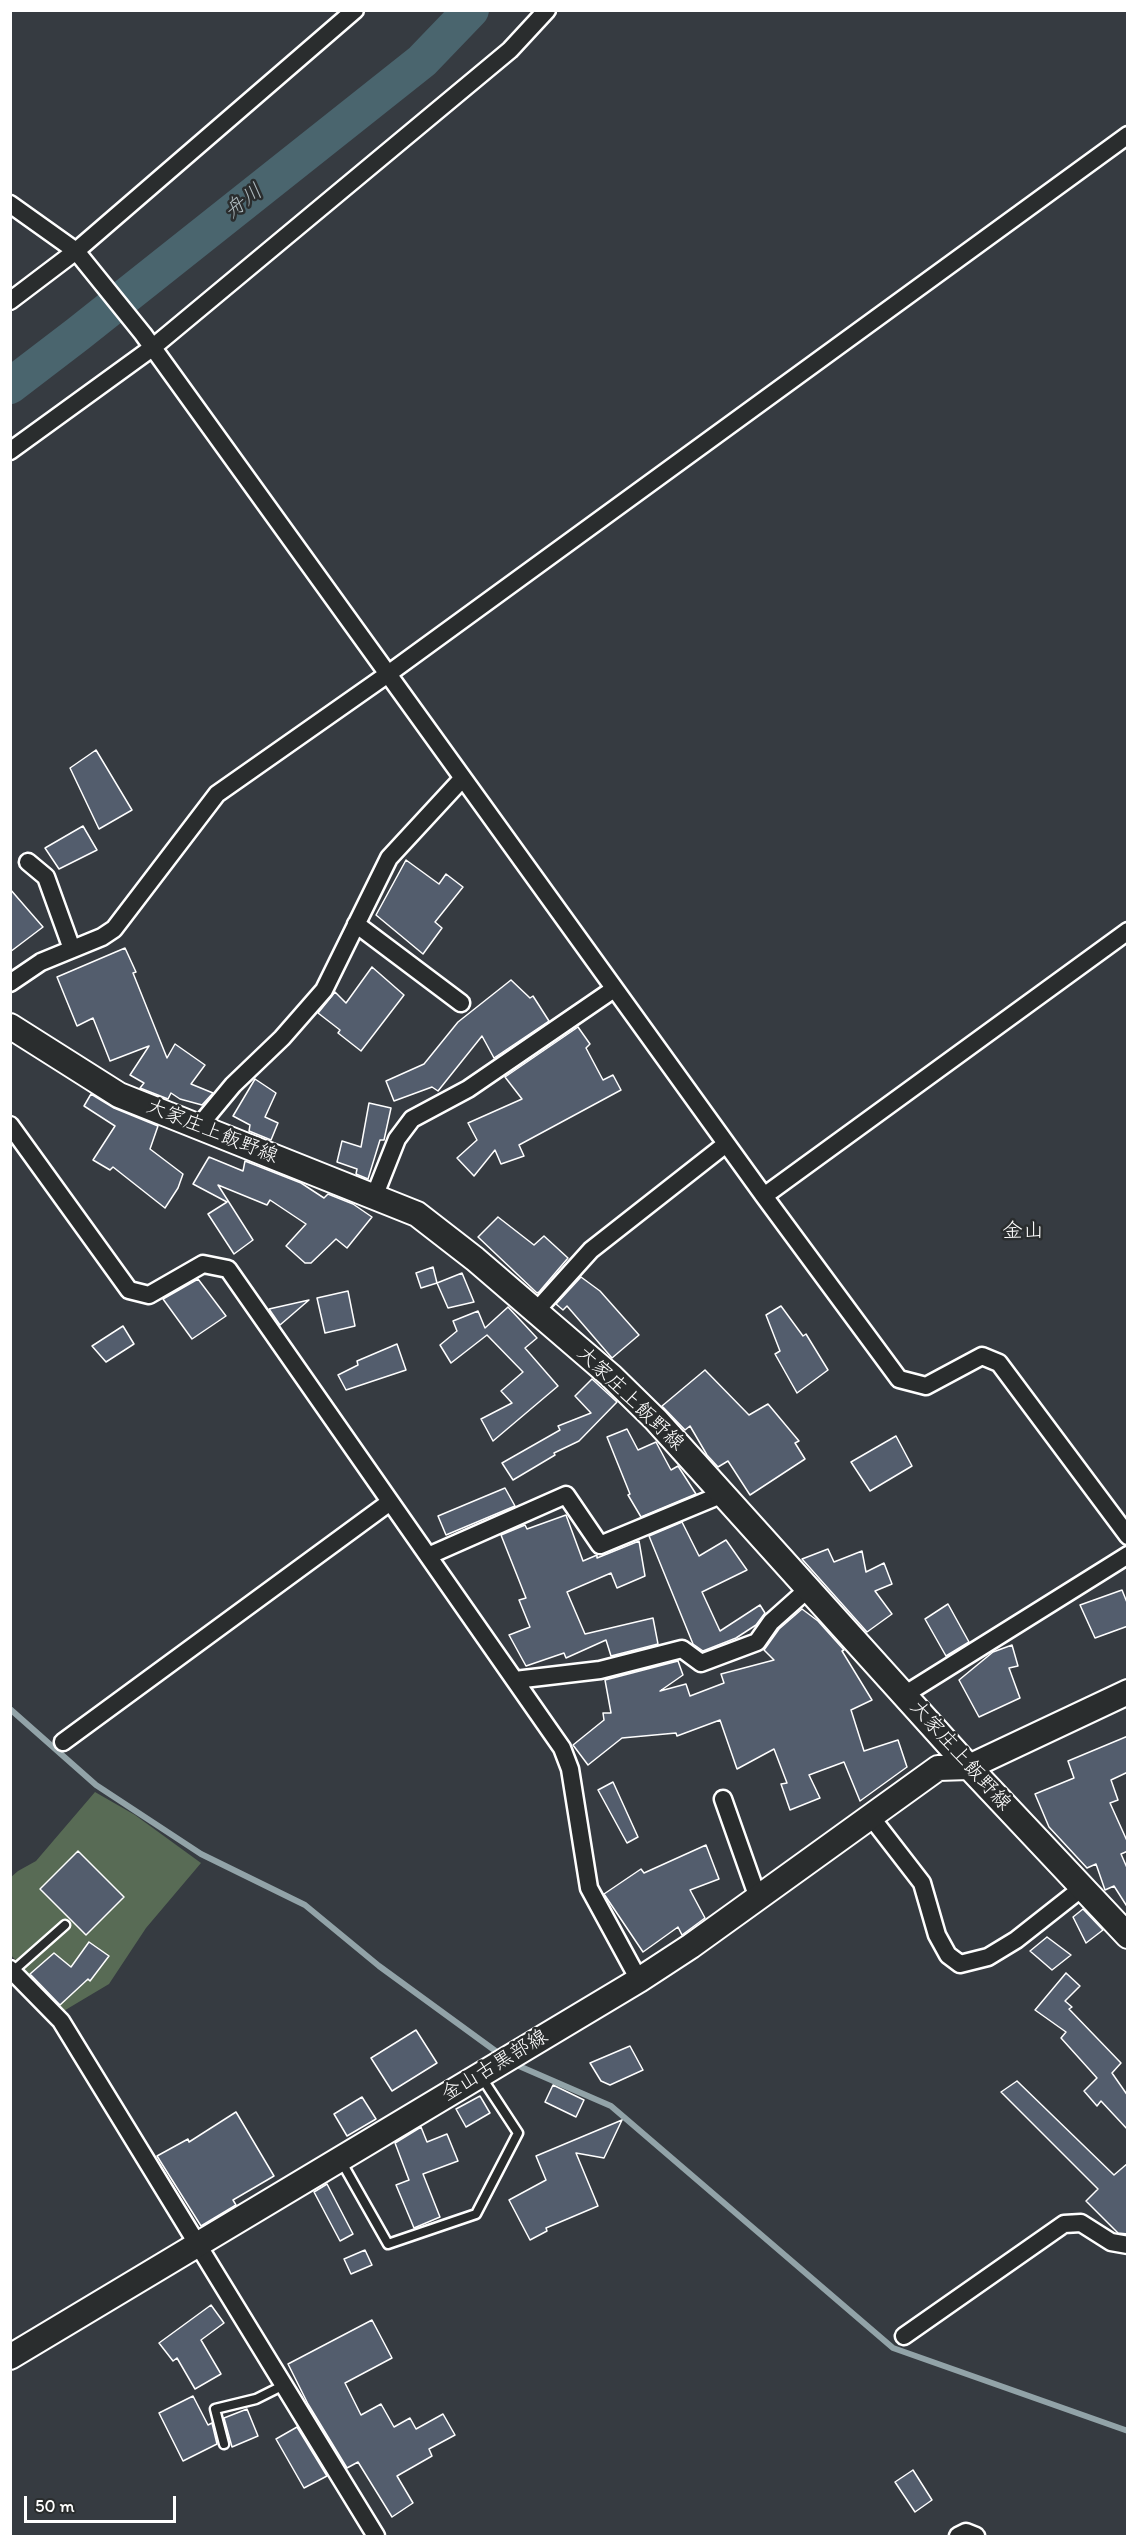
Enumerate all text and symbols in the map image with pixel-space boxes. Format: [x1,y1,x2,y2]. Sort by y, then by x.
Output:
water label: 舟川 [220,179,268,225]
street label: 大家庄上飯野線 [143,1095,281,1169]
district label: 金山 [1002,1219,1044,1245]
street label: 大家庄上飯野線 [571,1342,689,1456]
street label: 大家庄上飯野線 [904,1696,1016,1816]
street label: 金山古黒部線 [437,2025,553,2107]
scale bar [27,2484,178,2522]
text: 50 m [35,2495,75,2517]

